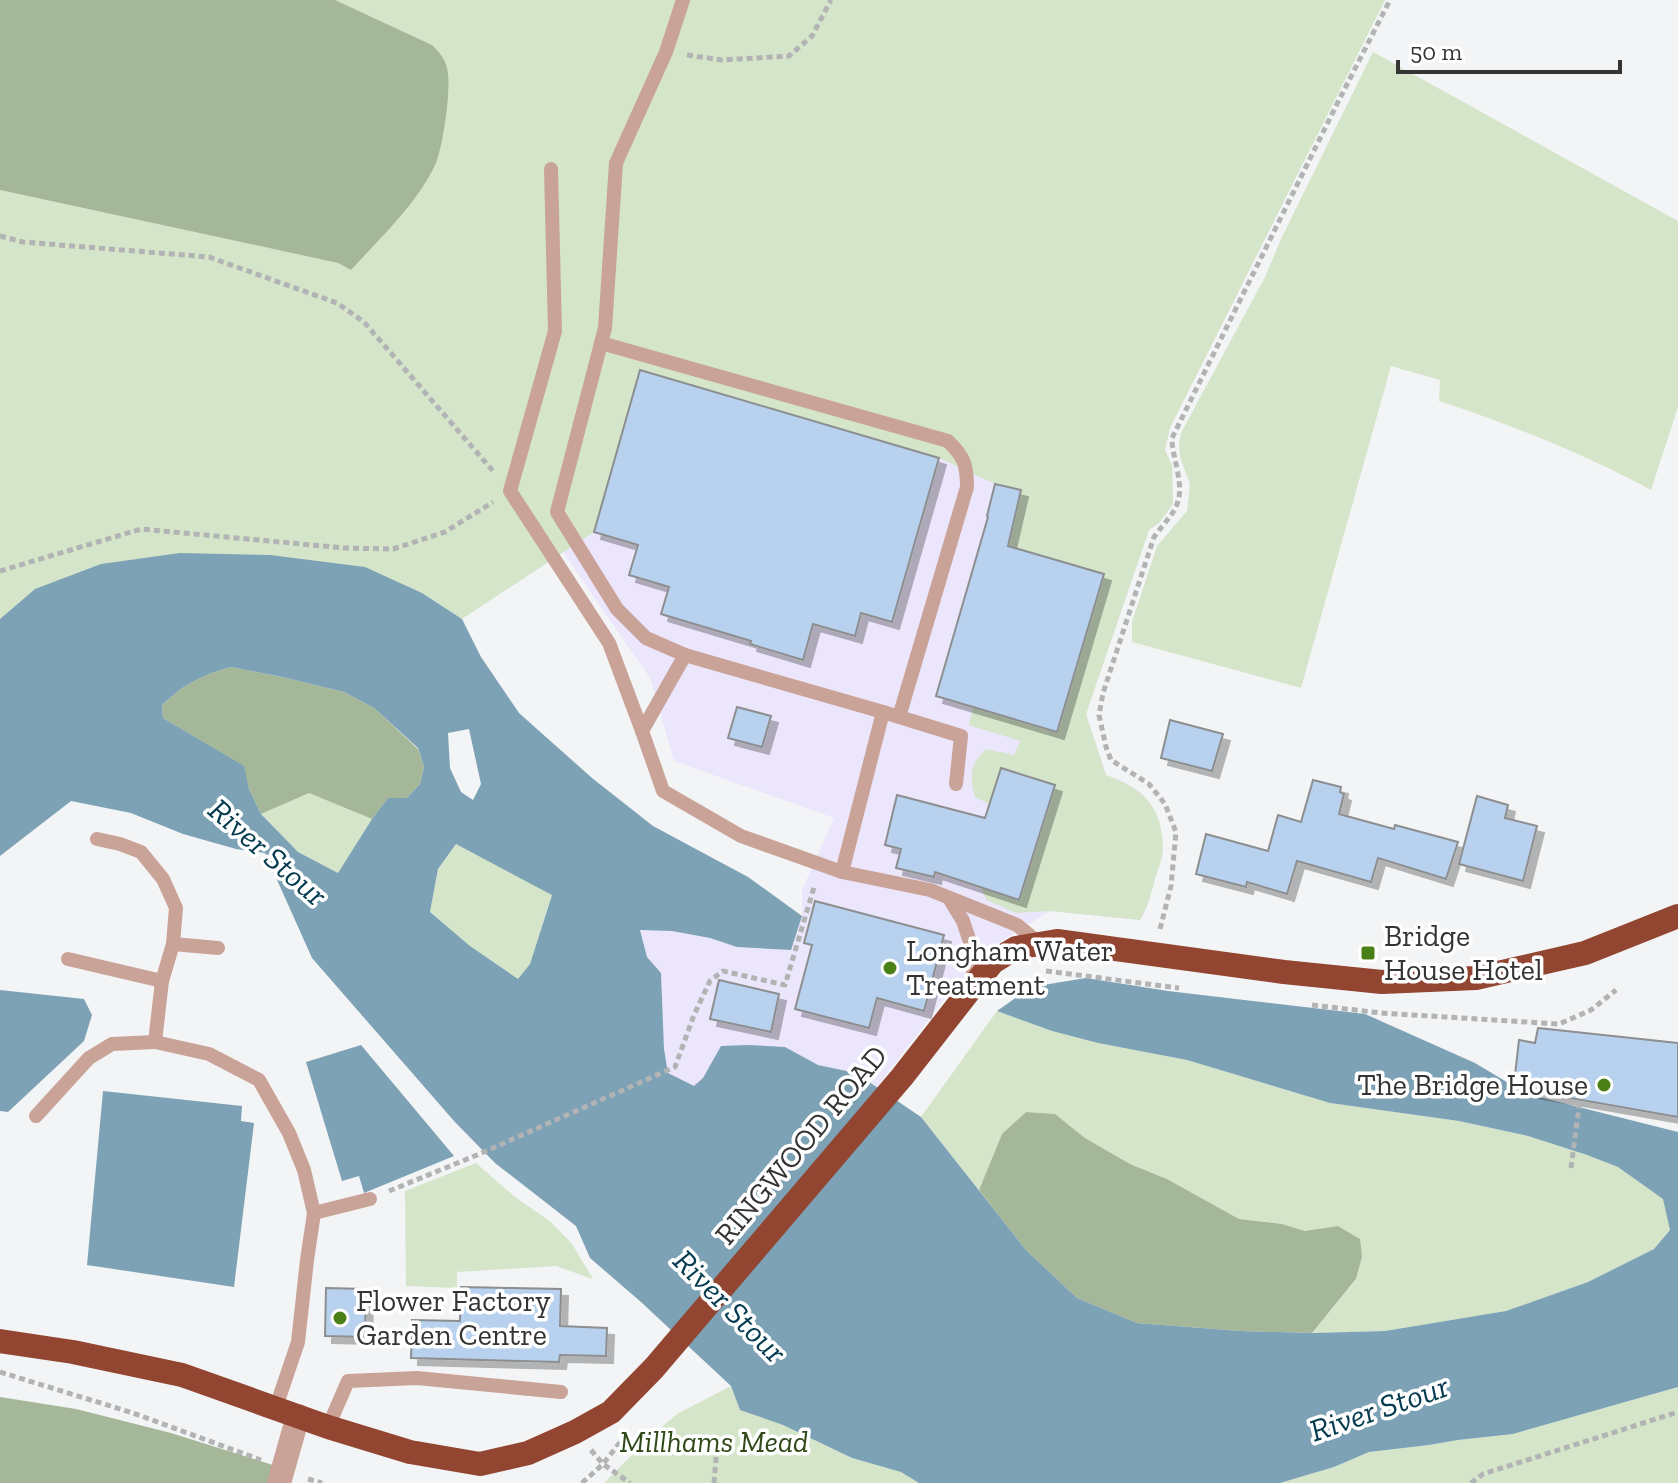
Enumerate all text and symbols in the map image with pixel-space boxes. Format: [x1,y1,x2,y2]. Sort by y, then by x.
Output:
scale bar [1398,24,1620,74]
text: 50 m [1410,37,1463,66]
water label: River Stour [201,790,336,914]
place label: Bridge House Hotel [1384,918,1543,988]
place label: Longham Water Treatment [906,933,1113,1003]
marker: Bridge House Hotel [1359,944,1377,962]
marker: Longham Water Treatment [881,959,899,977]
street label: RINGWOOD ROAD [707,1038,895,1252]
place label: The Bridge House [1357,1067,1588,1103]
marker: The Bridge House [1595,1076,1613,1094]
water label: River Stour [665,1241,795,1371]
place label: Flower Factory Garden Centre [356,1283,551,1353]
marker: Flower Factory Garden Centre [331,1309,349,1327]
water label: River Stour [1304,1366,1454,1449]
park label: Millhams Mead [620,1424,808,1460]

